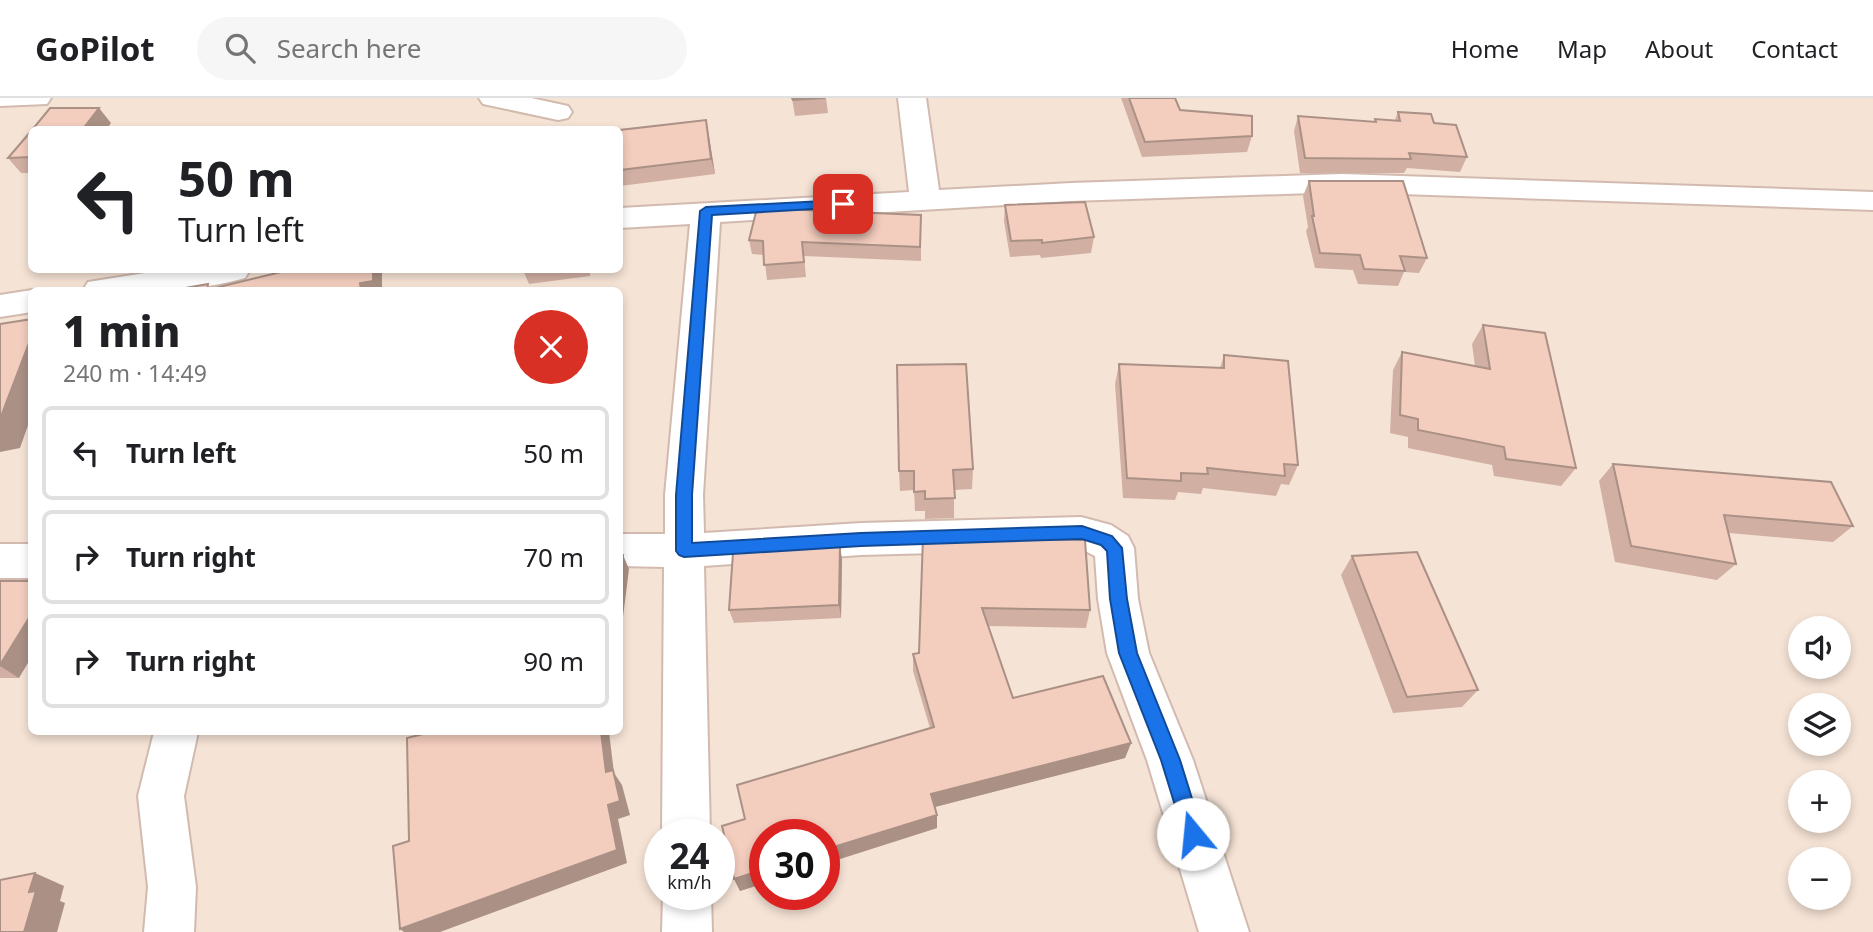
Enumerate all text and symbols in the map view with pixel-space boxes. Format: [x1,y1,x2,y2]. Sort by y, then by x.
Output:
search box [197,17,687,80]
text: GoPilot [35,26,155,71]
icon: search [221,29,259,67]
text: Search here [277,30,421,66]
text: Home [1451,32,1519,65]
text: Map [1557,32,1607,65]
text: About [1645,32,1713,65]
text: Contact [1751,32,1838,65]
text: 50 m [178,145,295,211]
icon: left [63,154,154,245]
pin [813,174,873,234]
icon: arrive [824,185,862,223]
text: Turn left [178,208,304,251]
text: 1 min [63,302,180,359]
button: close [514,310,588,384]
text: 240 m · 14:49 [63,357,207,389]
icon: left [67,434,105,472]
text: Turn left [126,435,237,471]
text: 50 m [523,435,584,471]
icon: right [67,538,105,576]
text: Turn right [126,539,256,575]
text: 70 m [523,539,584,575]
map controls [1788,616,1851,910]
button: sound [1788,616,1851,679]
icon: right [67,642,105,680]
text: Turn right [126,643,256,679]
text: 90 m [523,643,584,679]
button: layers [1788,693,1851,756]
button: + [1788,770,1851,833]
position arrow [1156,797,1230,871]
speed limit sign: 30 [749,819,840,910]
text: 24 [669,832,710,879]
button: − [1788,847,1851,910]
text: km/h [667,870,712,894]

